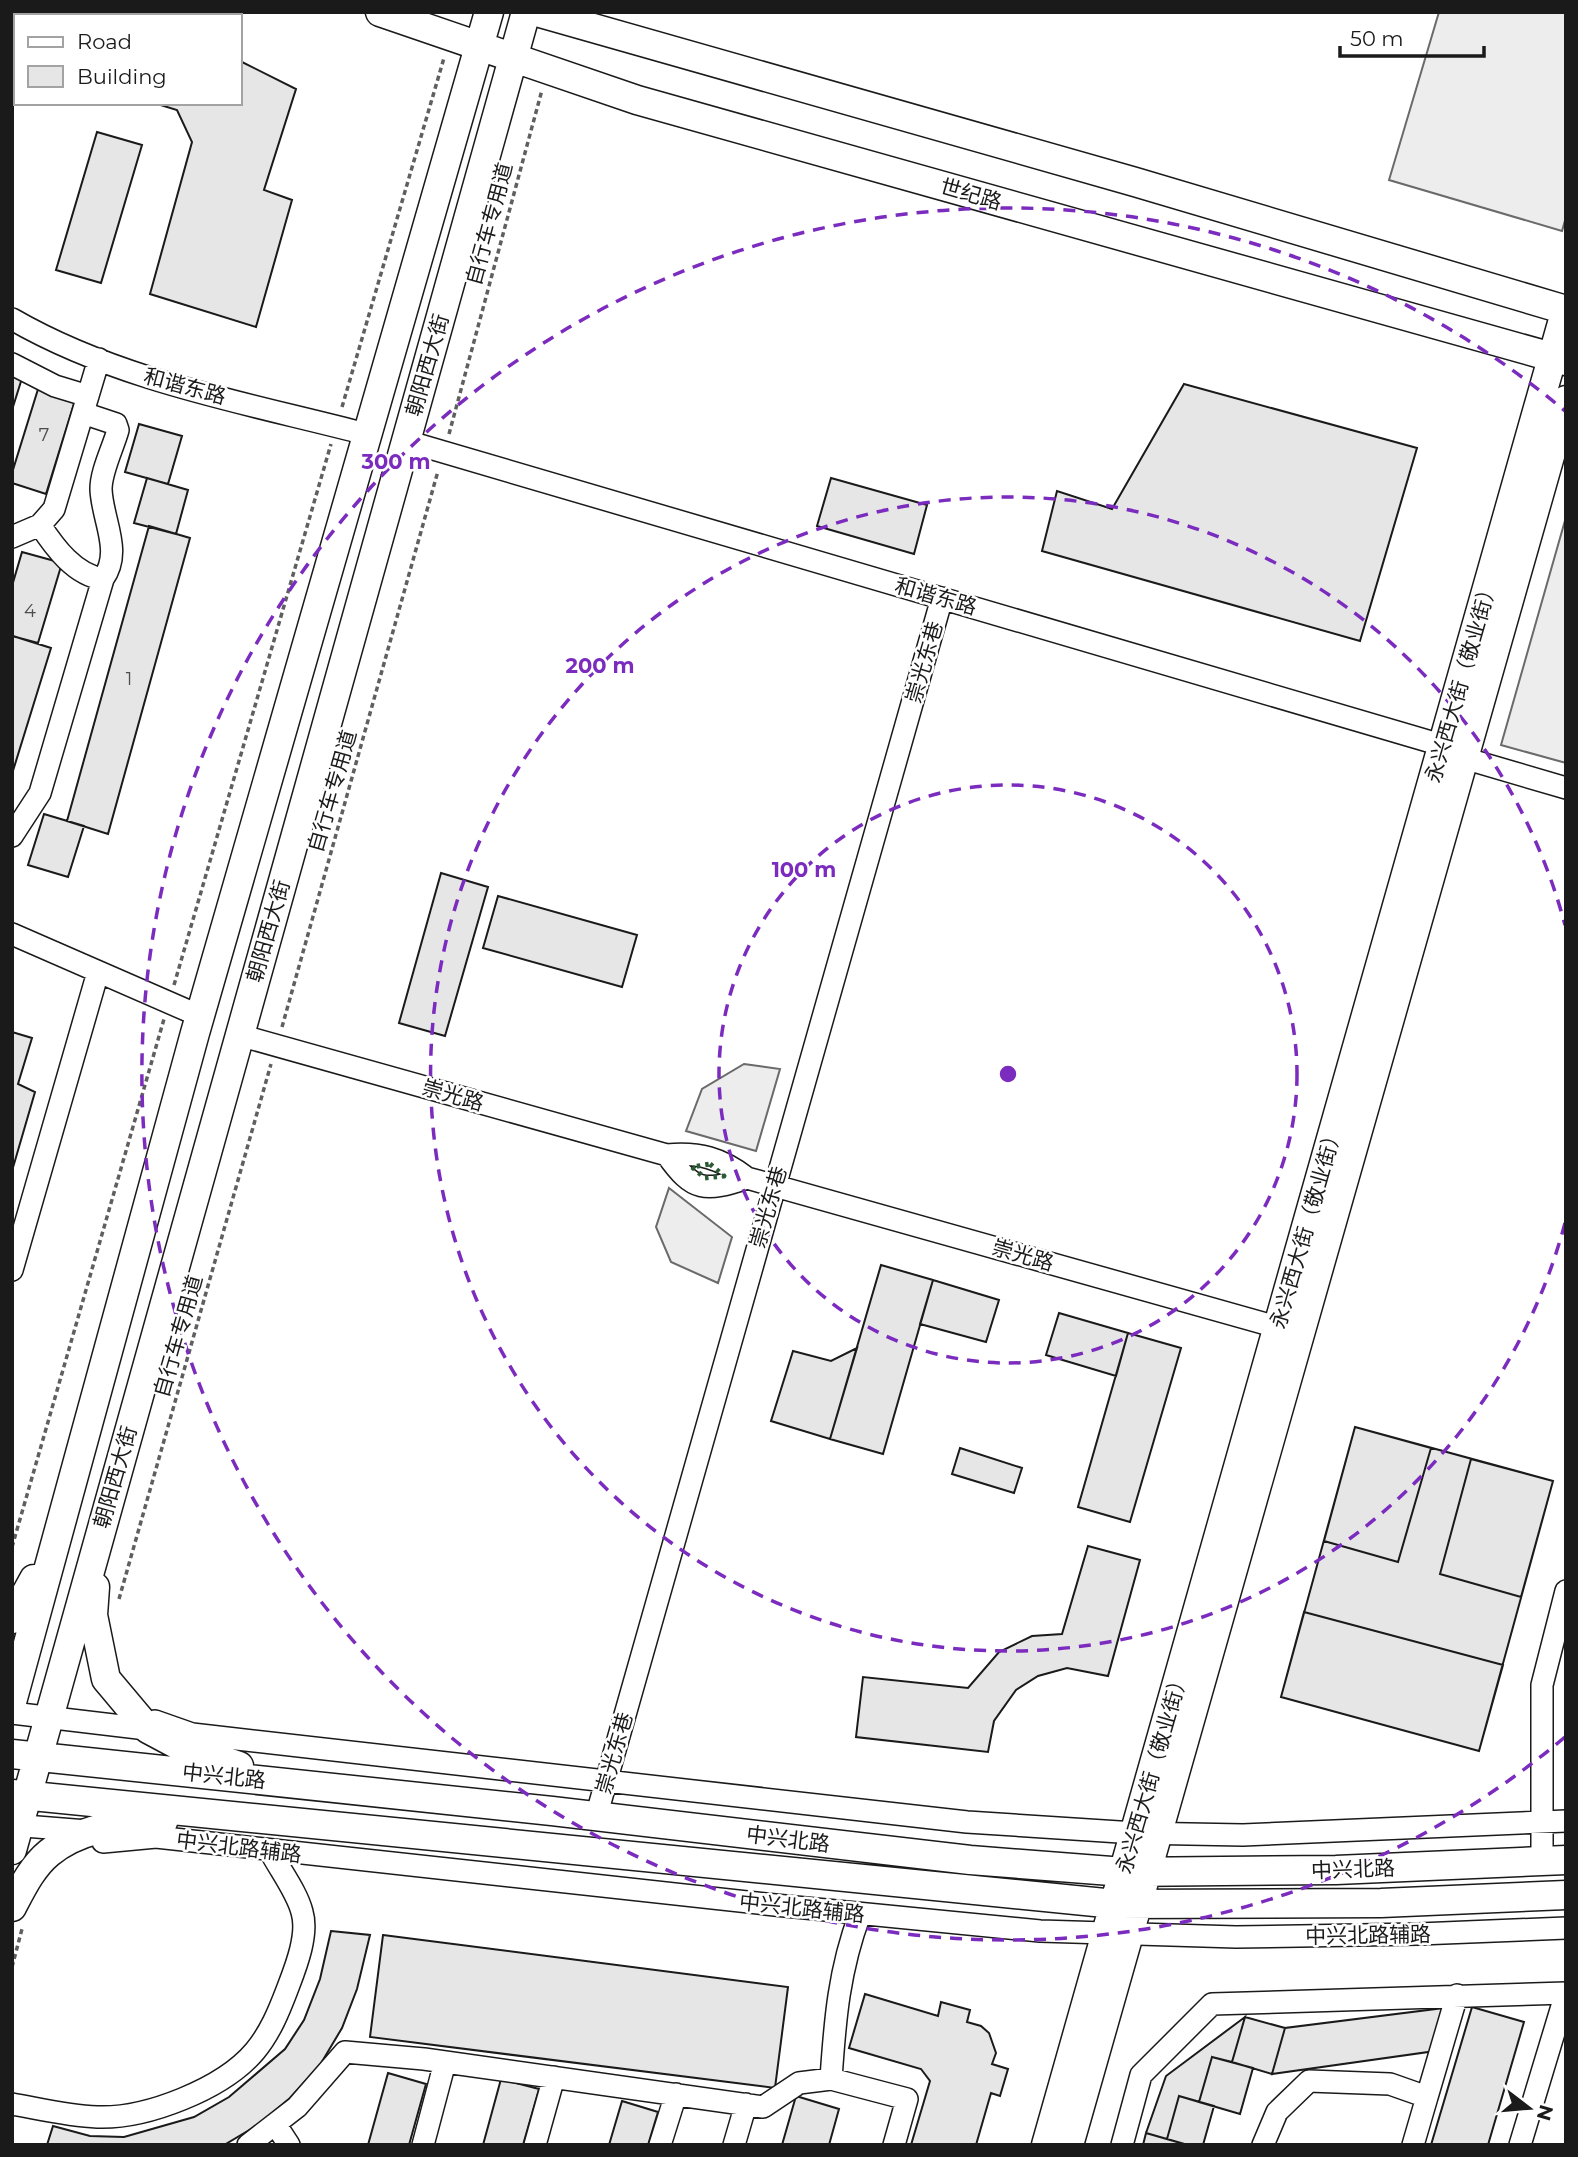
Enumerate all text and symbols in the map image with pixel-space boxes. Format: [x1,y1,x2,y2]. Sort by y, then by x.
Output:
legend [14,14,242,105]
scale bar [1340,14,1484,58]
text: 50 m [1350,26,1404,51]
text: Road [77,29,132,54]
text: Building [77,64,167,89]
street label: 自行车专用道 [461,160,517,288]
street label: 世纪路 [937,173,1005,215]
street label: 朝阳西大街 [401,311,453,419]
street label: 和谐东路 [141,363,229,409]
house number: 7 [39,424,49,446]
text: 300 m [361,449,430,474]
street label: 和谐东路 [892,572,980,620]
street label: 永兴西大街（敬业街） [1420,577,1502,785]
house number: 4 [24,600,36,622]
street label: 崇光东巷 [900,618,948,706]
text: 200 m [566,653,634,678]
house number: 1 [126,668,132,690]
street label: 自行车专用道 [303,727,361,855]
text: 100 m [772,857,836,882]
street label: 朝阳西大街 [242,877,294,985]
centre of rings [996,1062,1020,1086]
street label: 崇光路 [419,1074,487,1116]
street label: 永兴西大街（敬业街） [1265,1123,1347,1331]
street label: 崇光东巷 [744,1163,792,1251]
street label: 崇光路 [989,1234,1057,1276]
street label: 自行车专用道 [149,1272,207,1400]
street label: 朝阳西大街 [89,1423,141,1531]
street label: 永兴西大街（敬业街） [1111,1668,1193,1876]
street label: 崇光东巷 [590,1709,638,1797]
street label: 中兴北路 [181,1759,267,1793]
street label: 中兴北路 [745,1821,831,1857]
street label: 中兴北路辅路 [175,1827,303,1867]
street label: 中兴北路 [1311,1855,1395,1883]
street label: 中兴北路辅路 [738,1889,866,1927]
street label: 中兴北路辅路 [1305,1921,1431,1949]
north arrow [1494,2073,1564,2143]
text: N [1532,2102,1558,2123]

